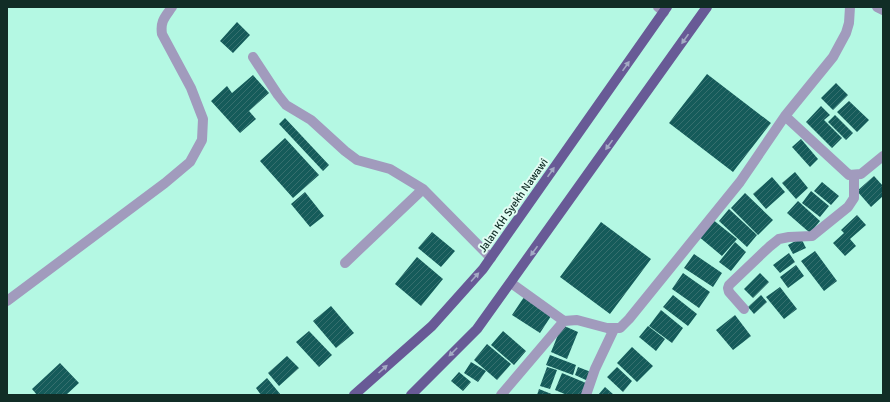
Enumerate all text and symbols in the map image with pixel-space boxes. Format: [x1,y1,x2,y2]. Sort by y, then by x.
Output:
one-way arrow [681,34,689,44]
one-way arrow [622,60,630,71]
one-way arrow [605,139,613,150]
street label: Jalan KH Syekh Nawawi [476,156,551,255]
one-way arrow [547,167,555,177]
one-way arrow [530,245,538,256]
one-way arrow [470,273,479,282]
one-way arrow [448,347,458,357]
one-way arrow [378,364,388,374]

